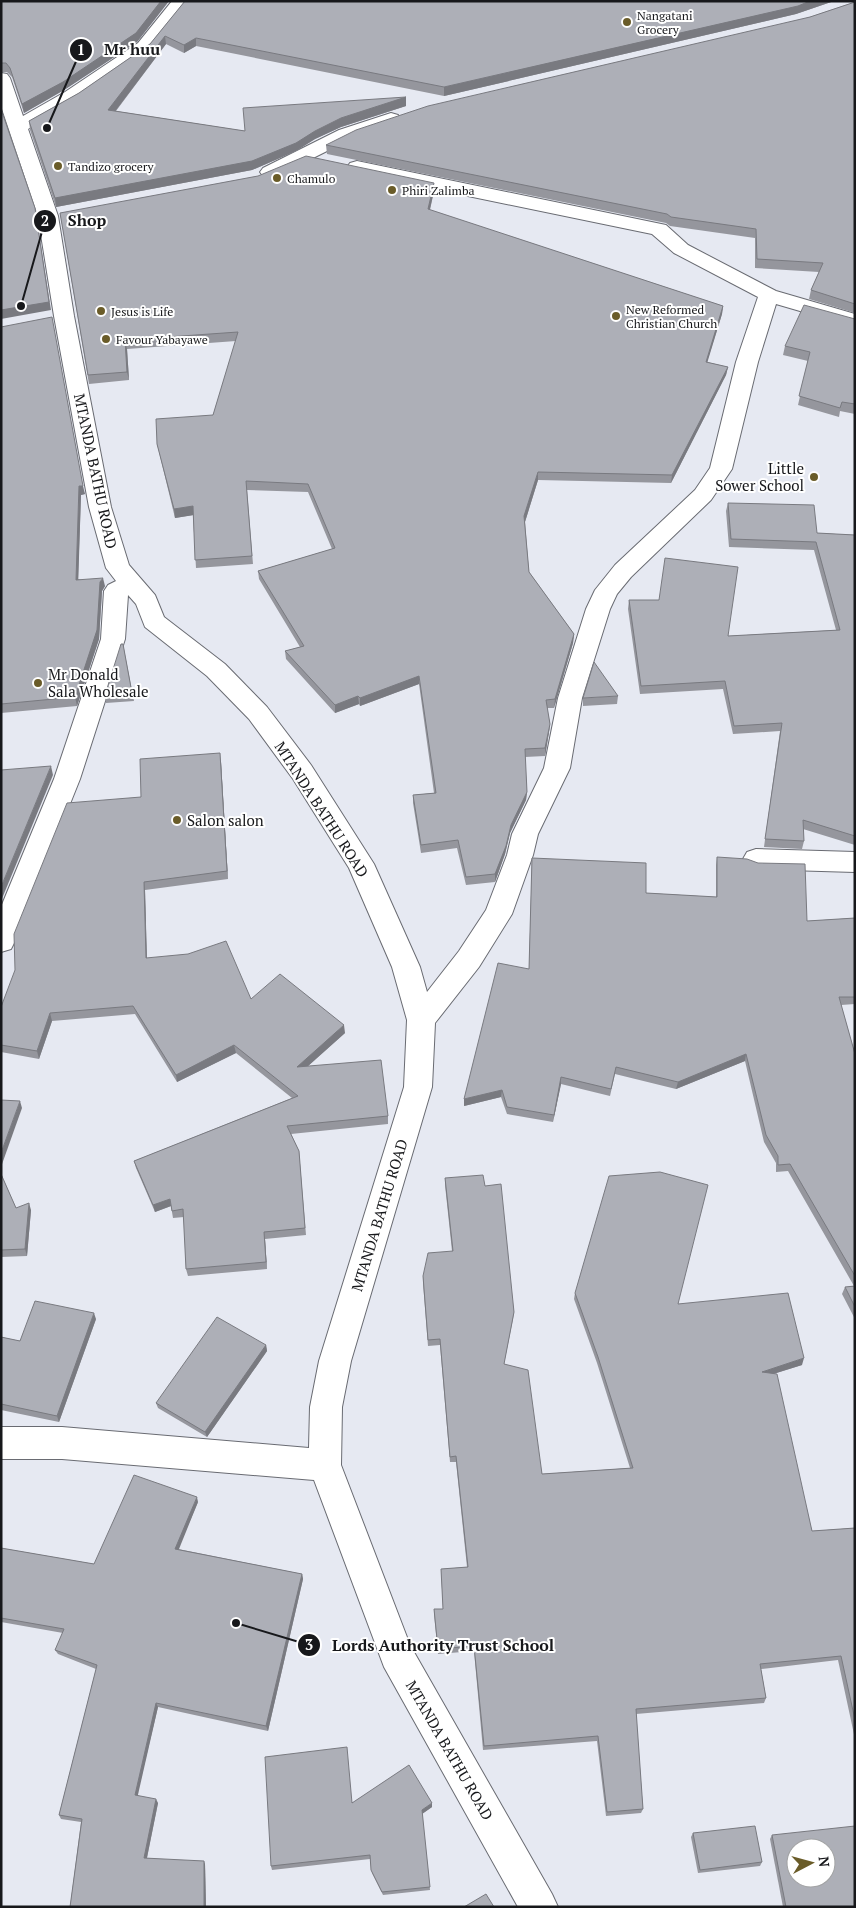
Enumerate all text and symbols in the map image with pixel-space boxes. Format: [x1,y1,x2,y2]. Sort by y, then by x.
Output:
place label: Nangatani Grocery [637,8,693,37]
marker: Nangatani Grocery [621,16,633,28]
callout: Mr huu [69,34,170,65]
text: Mr huu [104,38,160,60]
text: 1 [77,39,85,59]
place label: Tandizo grocery [68,159,155,174]
marker: Tandizo grocery [52,160,64,172]
place label: Chamulo [287,171,336,186]
marker: Chamulo [271,172,283,184]
place label: Phiri Zalimba [402,183,475,198]
marker: Phiri Zalimba [386,184,398,196]
callout: Shop [33,205,116,236]
text: Shop [68,209,106,231]
text: 2 [41,210,49,230]
place label: New Reformed Christian Church [626,302,717,331]
place label: Jesus is Life [111,304,173,319]
marker: Jesus is Life [95,305,107,317]
marker: New Reformed Christian Church [610,310,622,322]
place label: Favour Yabayawe [116,332,208,347]
marker: Favour Yabayawe [100,333,112,345]
street label: MTANDA BATHU ROAD [70,392,122,550]
place label: Little Sower School [715,458,804,495]
marker: Little Sower School [808,471,820,483]
place label: Mr Donald Sala Wholesale [48,664,149,701]
marker: Mr Donald Sala Wholesale [32,677,44,689]
street label: MTANDA BATHU ROAD [271,737,373,881]
place label: Salon salon [187,810,264,830]
marker: Salon salon [171,814,183,826]
street label: MTANDA BATHU ROAD [346,1136,412,1294]
callout: Lords Authority Trust School [297,1630,564,1661]
text: 3 [305,1634,313,1654]
text: Lords Authority Trust School [332,1634,554,1656]
street label: MTANDA BATHU ROAD [402,1677,498,1823]
north arrow [786,1838,836,1888]
text: N [814,1855,834,1868]

